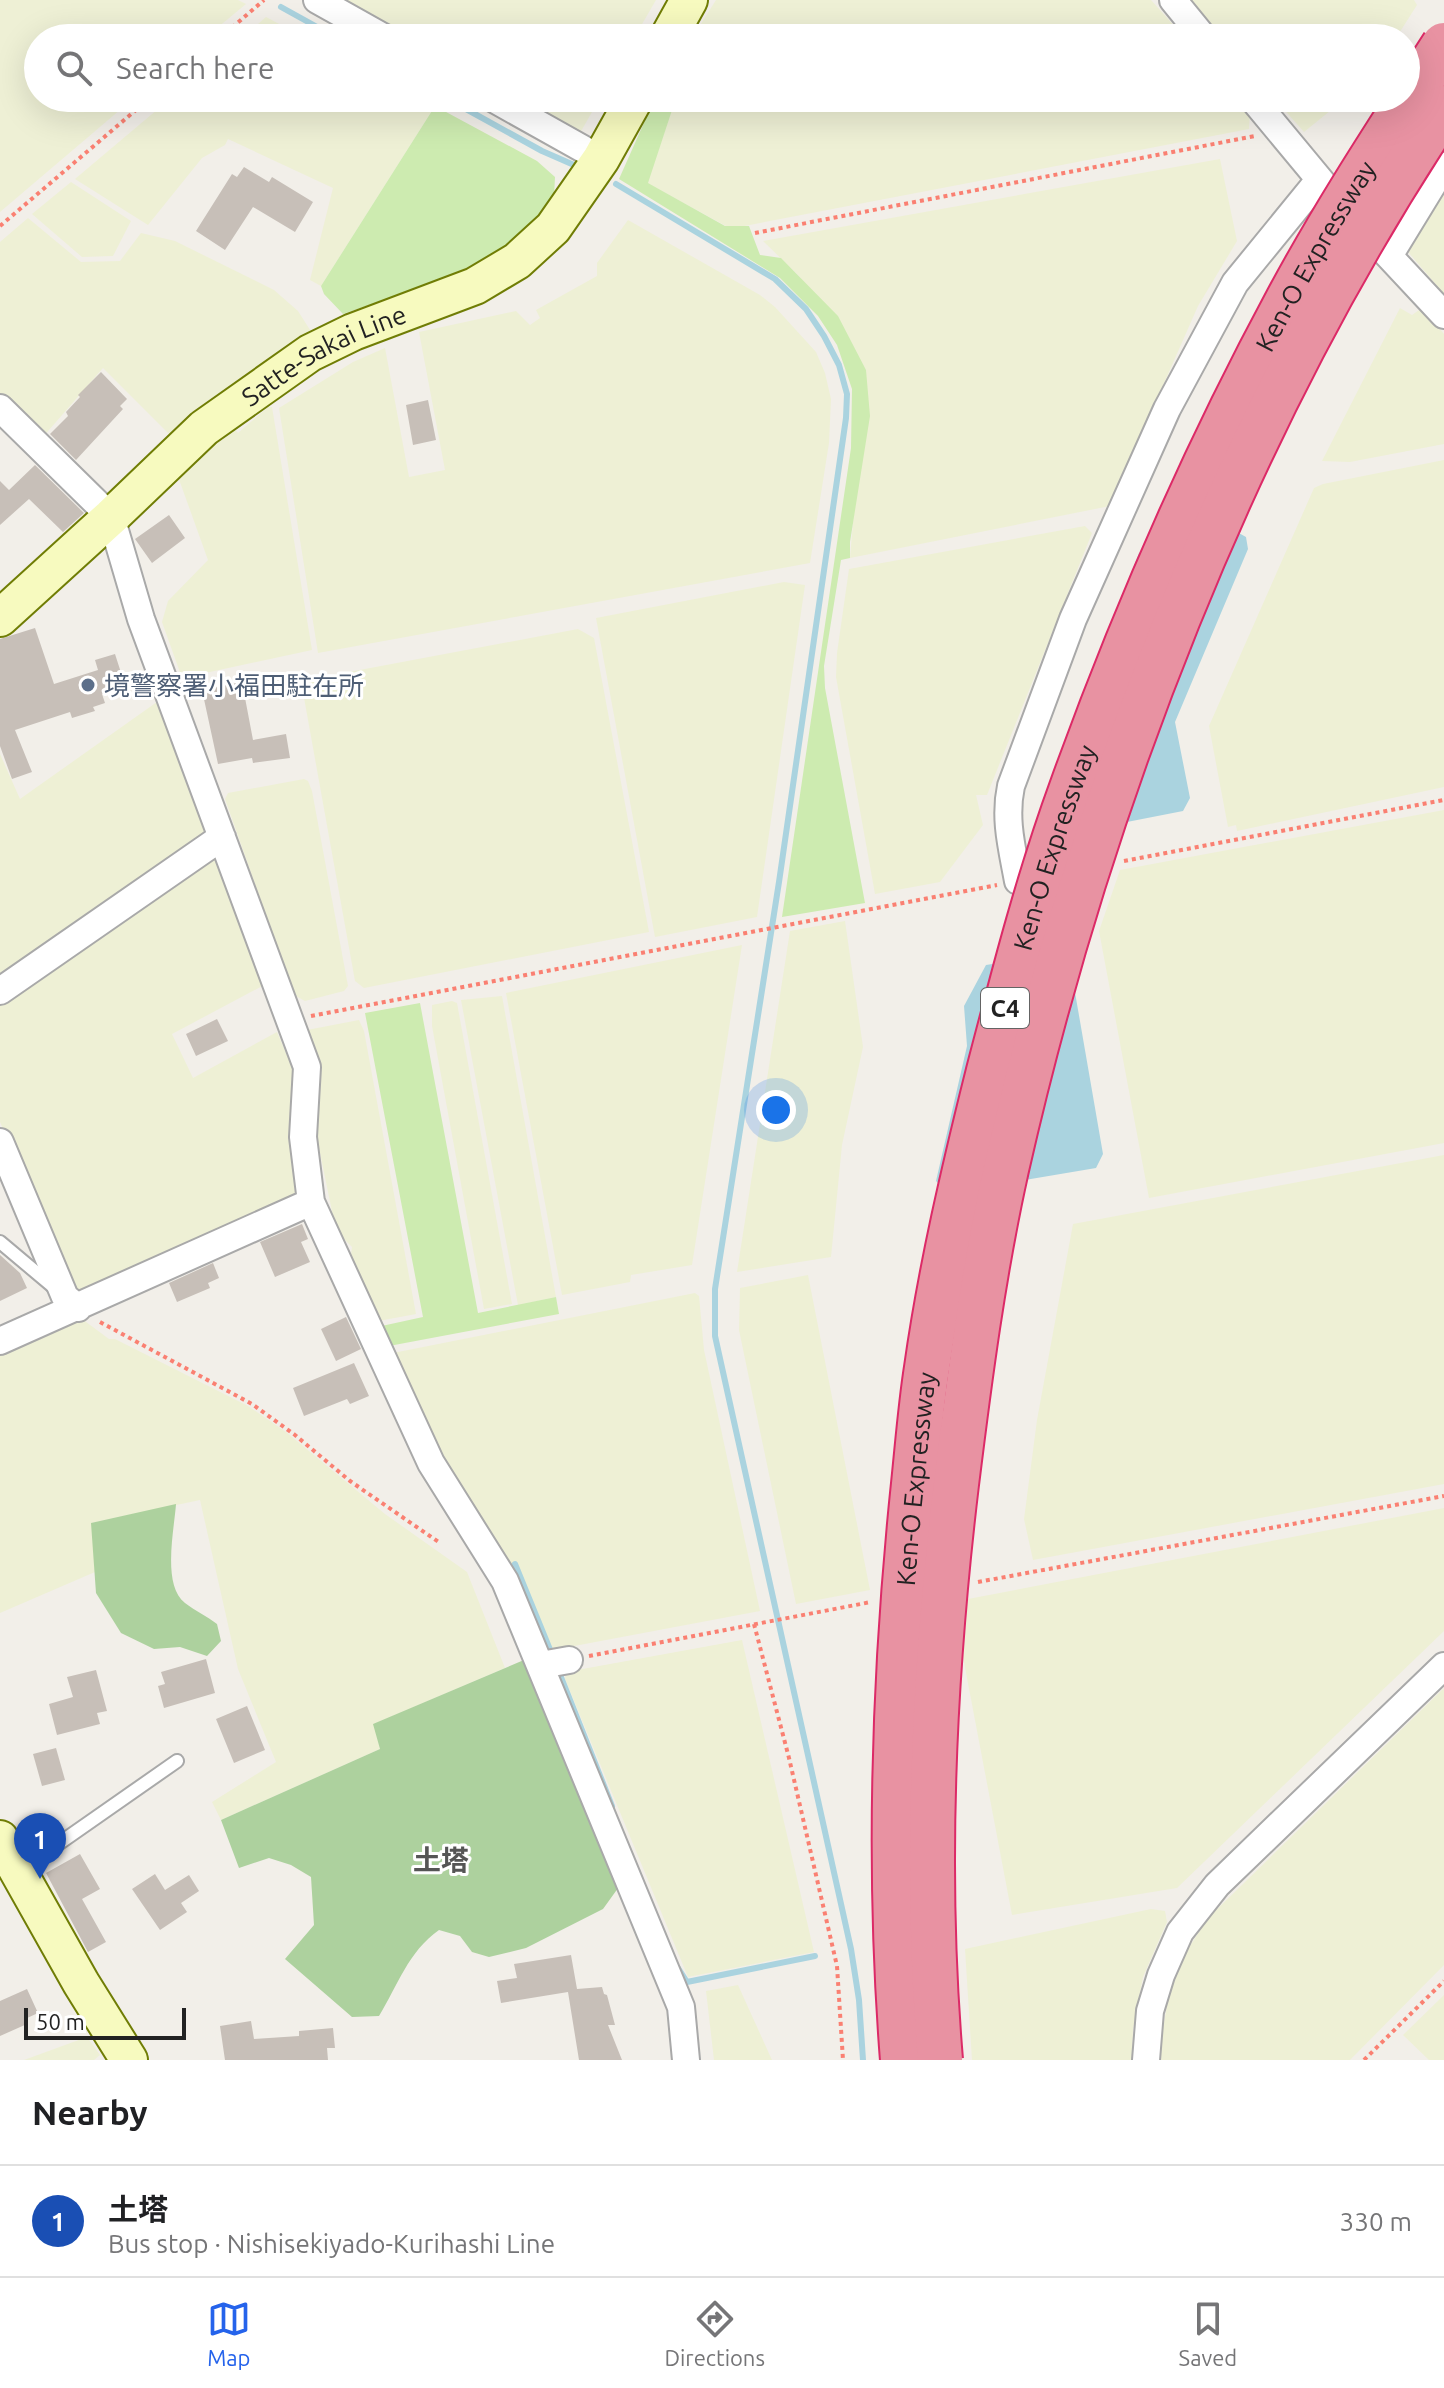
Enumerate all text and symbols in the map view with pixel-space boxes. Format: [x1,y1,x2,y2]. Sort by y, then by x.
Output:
search box [24,24,1420,112]
icon: search [52,46,96,90]
text: Search here [116,51,275,85]
street label: Ken-O Expressway [1249,155,1381,356]
street label: Satte-Sakai Line [236,299,410,411]
place label: 境警察署小福田駐在所 [104,671,364,700]
marker: 境警察署小福田駐在所 [79,676,97,694]
street label: Ken-O Expressway [1007,741,1101,954]
road number: C4 [981,988,1029,1028]
your location [756,1090,796,1130]
street label: Ken-O Expressway [890,1370,941,1587]
pin: 1 [14,1813,66,1879]
district label: 土塔 [413,1844,469,1875]
scale bar [24,2004,186,2040]
text: 50 m [36,2009,85,2034]
text: Nearby [32,2093,147,2131]
text: 土塔 [108,2192,168,2226]
text: 1 [51,2207,65,2236]
text: 330 m [1340,2207,1412,2236]
text: Bus stop · Nishisekiyado-Kurihashi Line [108,2229,555,2258]
tab: Map [207,2297,251,2370]
tab: Directions [664,2297,765,2370]
tab: Saved [1179,2297,1237,2370]

